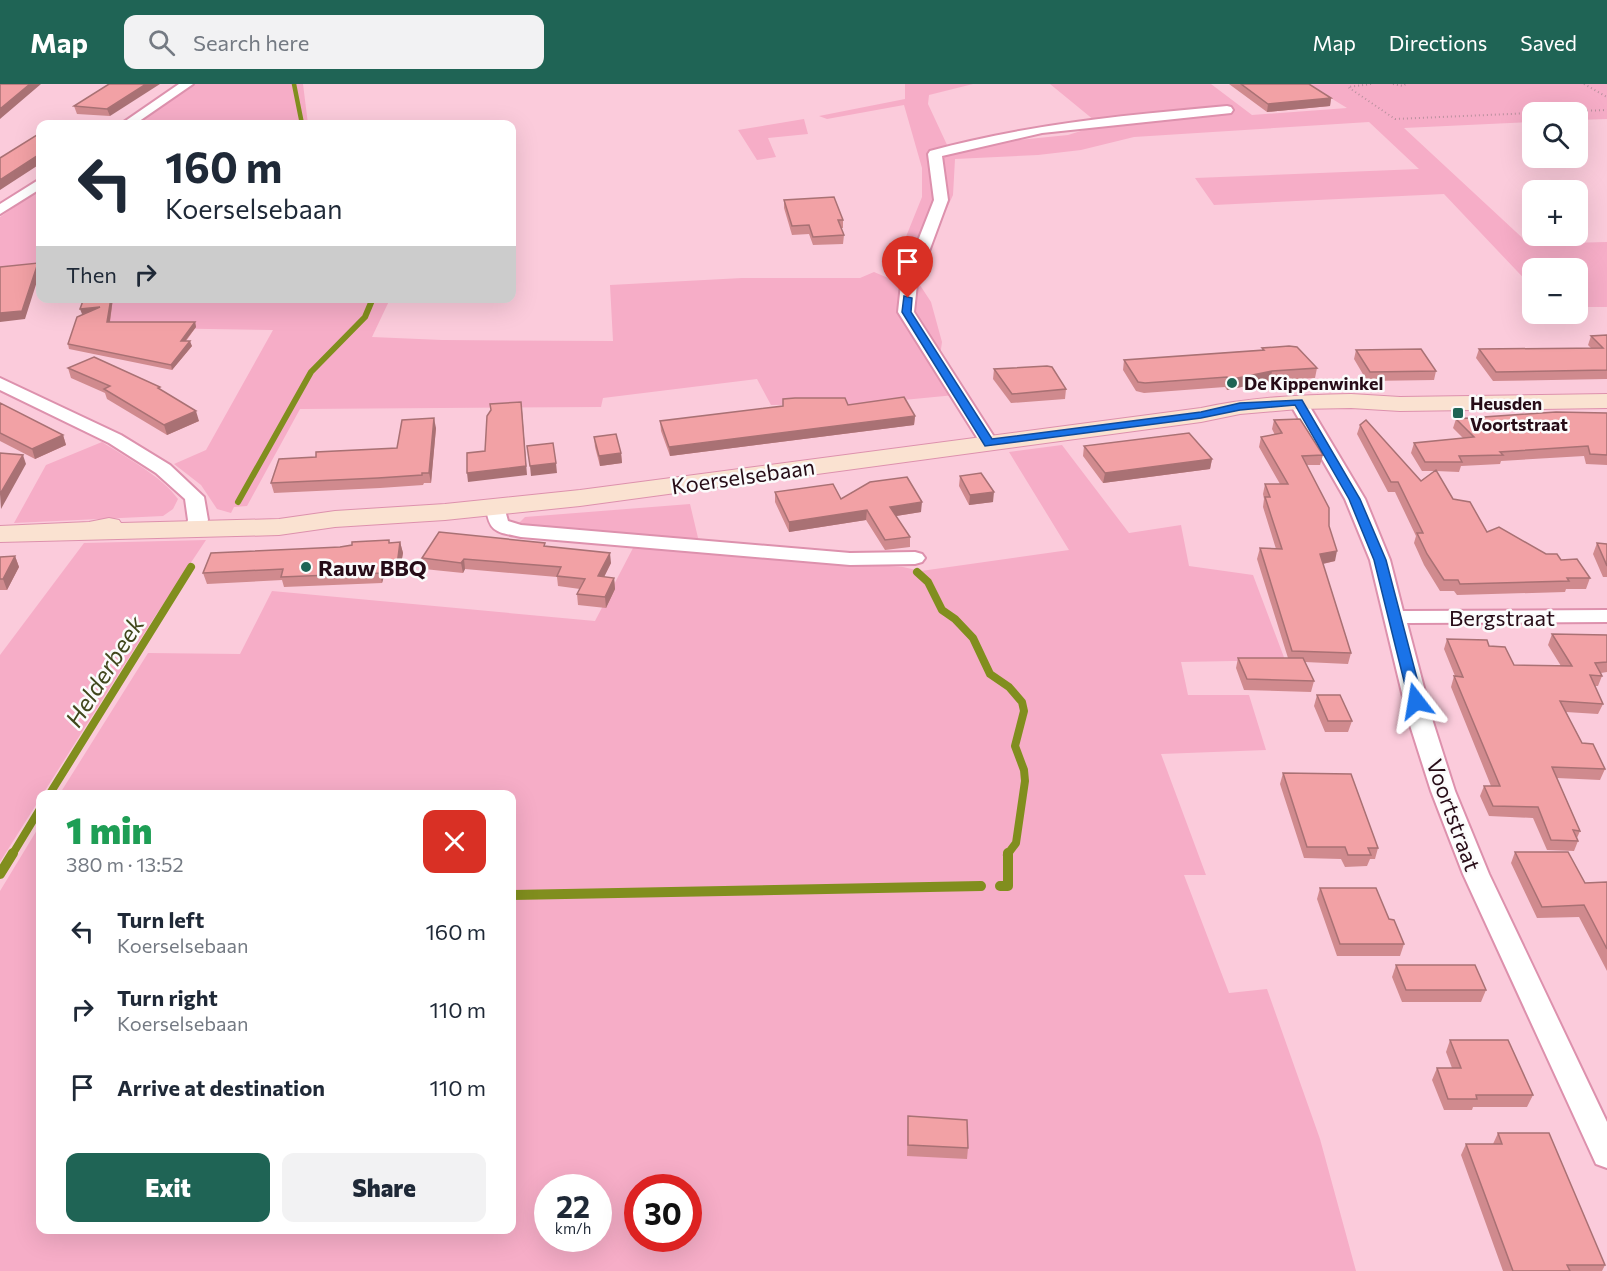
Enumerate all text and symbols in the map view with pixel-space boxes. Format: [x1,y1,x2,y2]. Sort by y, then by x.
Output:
search box [124,15,544,69]
text: Map [30,25,88,59]
icon: search [145,26,178,59]
text: Search here [193,29,309,56]
text: Map [1313,30,1356,55]
text: Directions [1389,30,1487,55]
text: Saved [1520,30,1577,55]
map controls [1522,102,1588,324]
button: search [1522,102,1588,168]
text: 160 m [165,140,283,192]
icon: left [66,144,144,222]
button: + [1522,180,1588,246]
text: Koerselsebaan [165,192,342,225]
pin [882,236,933,298]
icon: arrive [891,245,924,278]
icon: right [129,258,162,291]
button: − [1522,258,1588,324]
text: Then [66,261,117,288]
place label: De Kippenwinkel [1244,372,1383,394]
marker: De Kippenwinkel [1225,376,1239,390]
place label: Heusden Voortstraat [1470,392,1568,435]
marker: Heusden Voortstraat [1451,406,1465,420]
street label: Koerselsebaan [670,453,816,499]
place label: Rauw BBQ [318,554,427,581]
marker: Rauw BBQ [299,560,313,574]
street label: Bergstraat [1449,604,1555,631]
water label: Helderbeek [58,609,150,732]
position arrow [1384,669,1448,733]
street label: Voortstraat [1421,755,1487,875]
text: 1 min [66,807,152,851]
button: close [423,810,486,873]
text: 380 m · 13:52 [66,852,184,876]
text: Turn left [117,906,204,933]
icon: left [66,915,99,948]
text: 160 m [425,918,486,945]
text: Koerselsebaan [117,933,248,957]
text: Turn right [117,984,218,1011]
icon: right [66,993,99,1026]
text: 110 m [429,996,486,1023]
text: Koerselsebaan [117,1011,248,1035]
icon: arrive [66,1071,99,1104]
text: Arrive at destination [117,1074,325,1101]
text: 110 m [429,1074,486,1101]
button: Exit [66,1153,270,1222]
button: Share [282,1153,486,1222]
speed limit sign: 30 [624,1174,702,1252]
text: 22 [556,1187,590,1224]
text: km/h [555,1219,591,1237]

